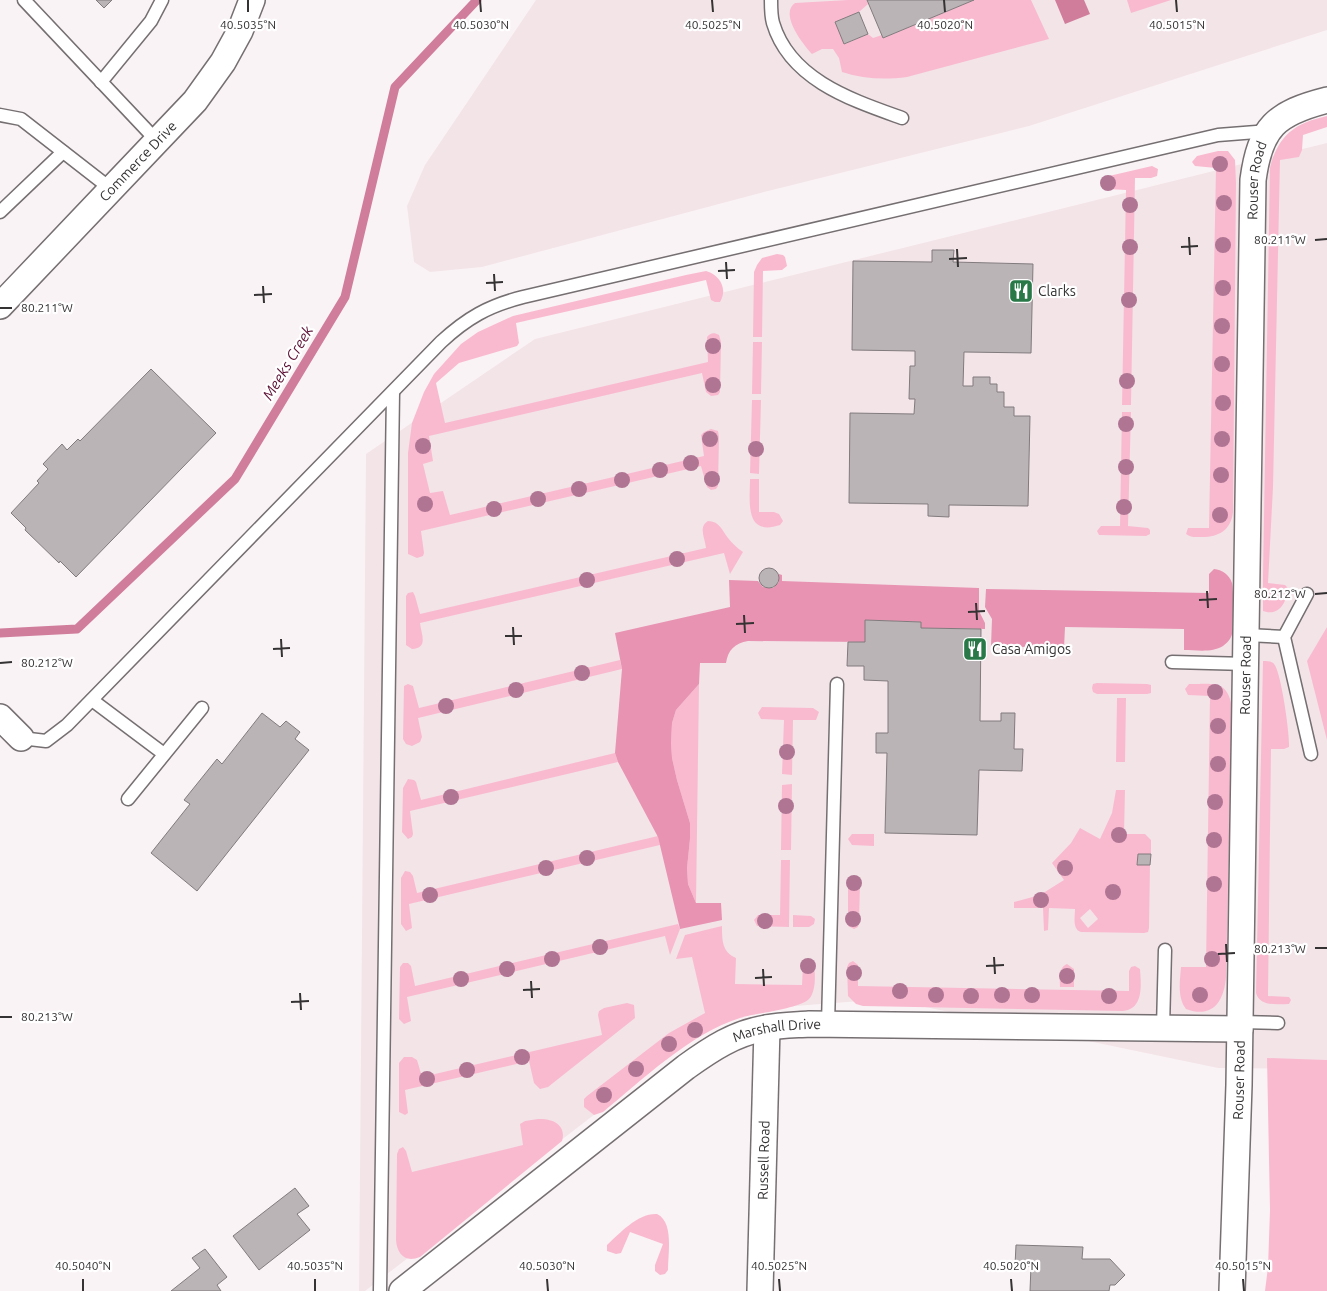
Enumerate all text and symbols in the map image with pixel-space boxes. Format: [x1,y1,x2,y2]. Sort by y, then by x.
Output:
text: 40.5035°N [220,18,276,31]
text: 40.5030°N [453,18,509,31]
text: 40.5025°N [685,18,741,31]
text: 40.5020°N [917,18,973,31]
text: 40.5015°N [1149,18,1205,31]
street label: Commerce Drive [96,118,180,204]
street label: Rouser Road [1244,139,1270,220]
text: 80.211°W [1254,233,1306,246]
restaurant icon: Clarks [1008,278,1034,304]
place label: Clarks [1038,283,1076,299]
text: 80.211°W [21,301,73,314]
water label: Meeks Creek [259,322,316,403]
text: 80.212°W [1254,587,1306,600]
street label: Rouser Road [1237,635,1254,715]
restaurant icon: Casa Amigos [962,636,988,662]
place label: Casa Amigos [992,641,1071,657]
text: 80.212°W [21,656,73,669]
text: 80.213°W [1254,942,1306,955]
text: 80.213°W [21,1010,73,1023]
street label: Marshall Drive [730,1016,821,1045]
street label: Rouser Road [1230,1040,1248,1120]
street label: Russell Road [754,1120,773,1200]
text: 40.5040°N [55,1259,111,1272]
text: 40.5035°N [287,1259,343,1272]
text: 40.5030°N [519,1259,575,1272]
text: 40.5025°N [751,1259,807,1272]
text: 40.5020°N [983,1259,1039,1272]
text: 40.5015°N [1215,1259,1271,1272]

